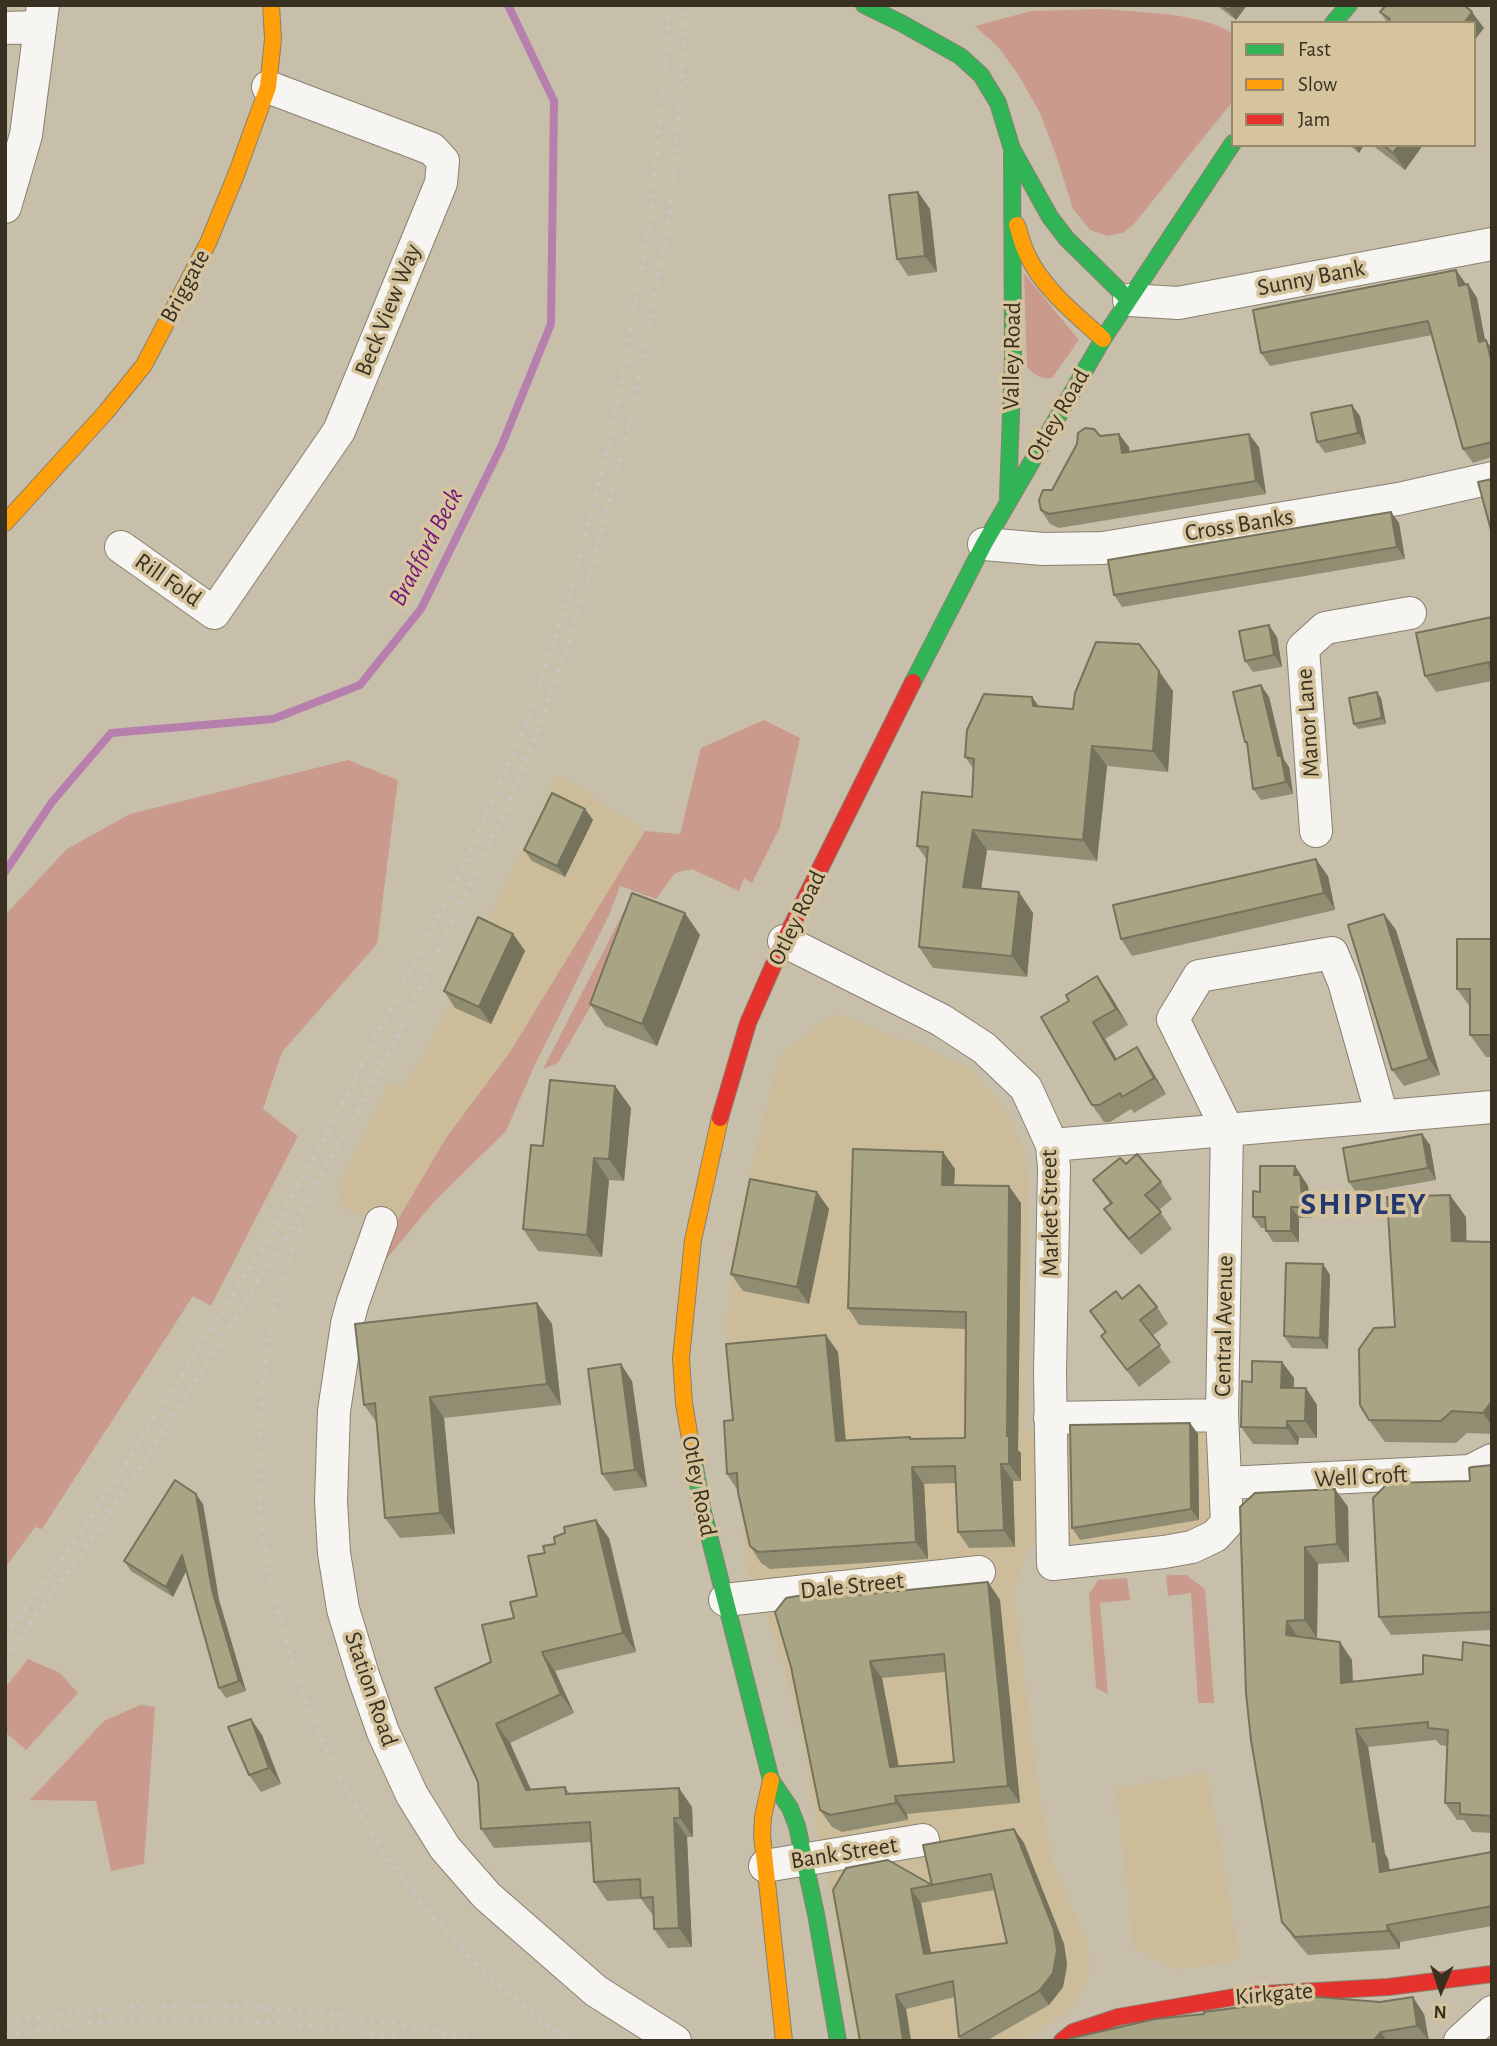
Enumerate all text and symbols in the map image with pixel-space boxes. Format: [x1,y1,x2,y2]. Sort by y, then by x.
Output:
legend [1231,21,1476,147]
text: Fast [1298,39,1331,60]
text: Slow [1298,74,1337,95]
text: Jam [1298,109,1330,130]
street label: Beck View Way [349,240,427,380]
street label: Briggate [154,244,216,328]
street label: Sunny Bank [1255,253,1367,303]
street label: Valley Road [997,302,1027,410]
street label: Otley Road [1020,364,1096,466]
water label: Bradford Beck [382,483,470,611]
street label: Cross Banks [1183,502,1295,548]
street label: Rill Fold [129,547,207,613]
street label: Manor Lane [1290,667,1326,779]
street label: Otley Road [762,866,832,970]
street label: Market Street [1034,1149,1066,1277]
district label: SHIPLEY [1301,1185,1427,1223]
street label: Central Avenue [1208,1255,1240,1397]
street label: Otley Road [675,1433,723,1539]
street label: Well Croft [1314,1460,1408,1494]
street label: Dale Street [799,1566,905,1606]
street label: Station Road [338,1628,404,1750]
street label: Bank Street [789,1830,899,1876]
north arrow [1406,1955,1476,2025]
street label: Kirkgate [1234,1976,1314,2012]
text: N [1433,2002,1447,2021]

